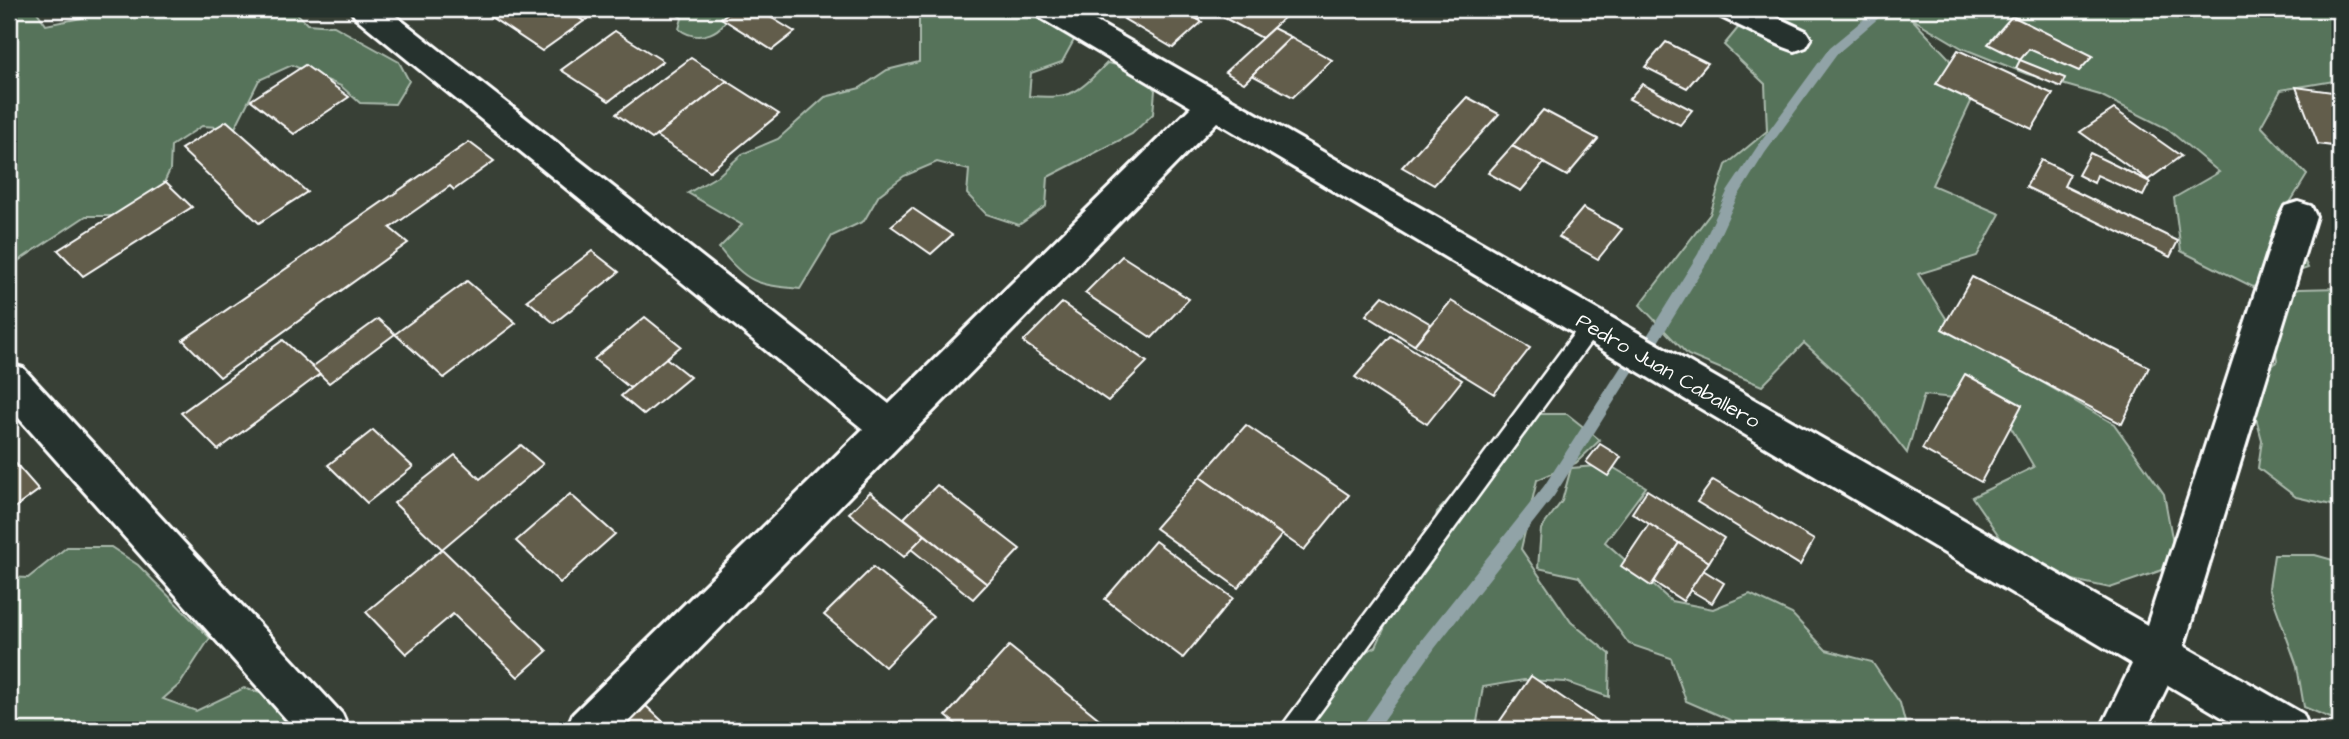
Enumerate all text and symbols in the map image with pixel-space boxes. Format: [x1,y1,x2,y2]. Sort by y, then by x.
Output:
street label: Pedro Juan Caballero [1571,306,1766,436]

